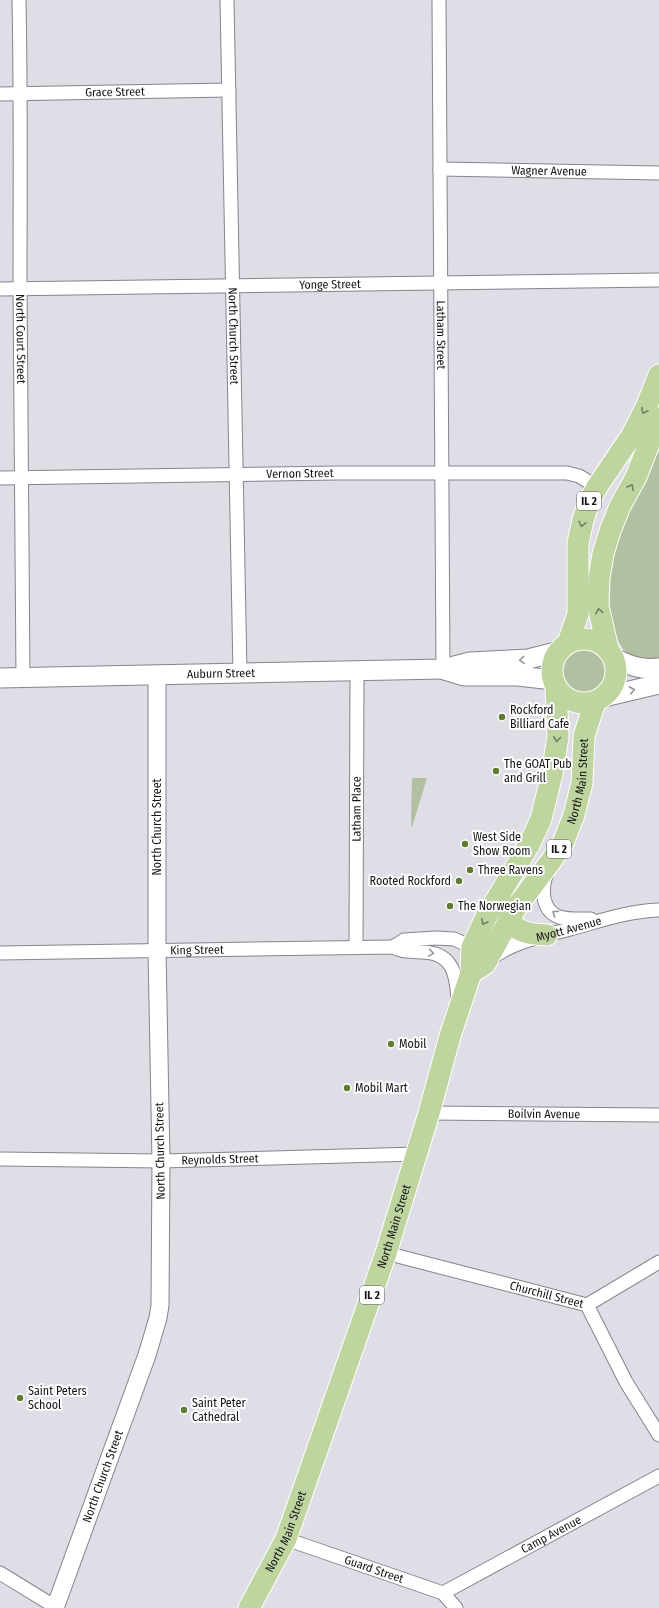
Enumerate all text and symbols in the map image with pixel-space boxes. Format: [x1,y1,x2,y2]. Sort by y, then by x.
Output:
street label: Grace Street [85,84,145,100]
street label: Wagner Avenue [511,163,587,179]
street label: Yonge Street [299,277,361,292]
street label: North Church Street [226,287,241,385]
street label: North Court Street [13,294,28,384]
street label: Latham Street [434,300,448,370]
one-way arrow [641,406,649,414]
street label: Vernon Street [266,466,334,481]
one-way arrow [626,484,633,491]
road number: IL 2 [577,492,601,510]
one-way arrow [579,521,587,527]
one-way arrow [596,608,604,614]
one-way arrow [519,655,525,664]
street label: Auburn Street [187,666,255,681]
one-way arrow [629,687,635,695]
place label: Rockford Billiard Cafe [510,703,569,731]
marker: Rockford Billiard Cafe [497,712,507,722]
one-way arrow [553,736,562,742]
street label: North Main Street [564,738,591,826]
place label: The GOAT Pub and Grill [504,757,572,785]
marker: The GOAT Pub and Grill [491,766,501,776]
street label: Latham Place [349,776,364,842]
street label: North Church Street [150,778,164,876]
place label: West Side Show Room [473,830,530,858]
marker: West Side Show Room [460,839,470,849]
road number: IL 2 [547,840,571,858]
place label: Three Ravens [478,863,543,877]
marker: Three Ravens [465,865,475,875]
place label: Rooted Rockford [370,874,451,888]
marker: Rooted Rockford [454,876,464,886]
place label: The Norwegian [458,899,531,913]
marker: The Norwegian [445,901,455,911]
one-way arrow [552,910,559,918]
street label: Myott Avenue [535,913,603,945]
one-way arrow [481,918,489,925]
street label: King Street [170,943,224,957]
one-way arrow [428,948,434,957]
place label: Mobil [399,1037,426,1051]
marker: Mobil [386,1039,396,1049]
place label: Mobil Mart [355,1081,408,1095]
marker: Mobil Mart [342,1083,352,1093]
street label: North Church Street [152,1102,168,1200]
street label: Boilvin Avenue [508,1107,580,1121]
street label: Reynolds Street [181,1151,259,1167]
street label: North Main Street [374,1183,414,1270]
street label: Churchill Street [508,1278,585,1311]
road number: IL 2 [360,1286,384,1304]
place label: Saint Peters School [28,1384,87,1412]
marker: Saint Peters School [15,1393,25,1403]
place label: Saint Peter Cathedral [192,1396,246,1424]
marker: Saint Peter Cathedral [179,1405,189,1415]
street label: North Church Street [80,1428,126,1525]
street label: North Main Street [262,1489,309,1575]
street label: Camp Avenue [519,1512,584,1556]
street label: Guard Street [342,1553,405,1586]

